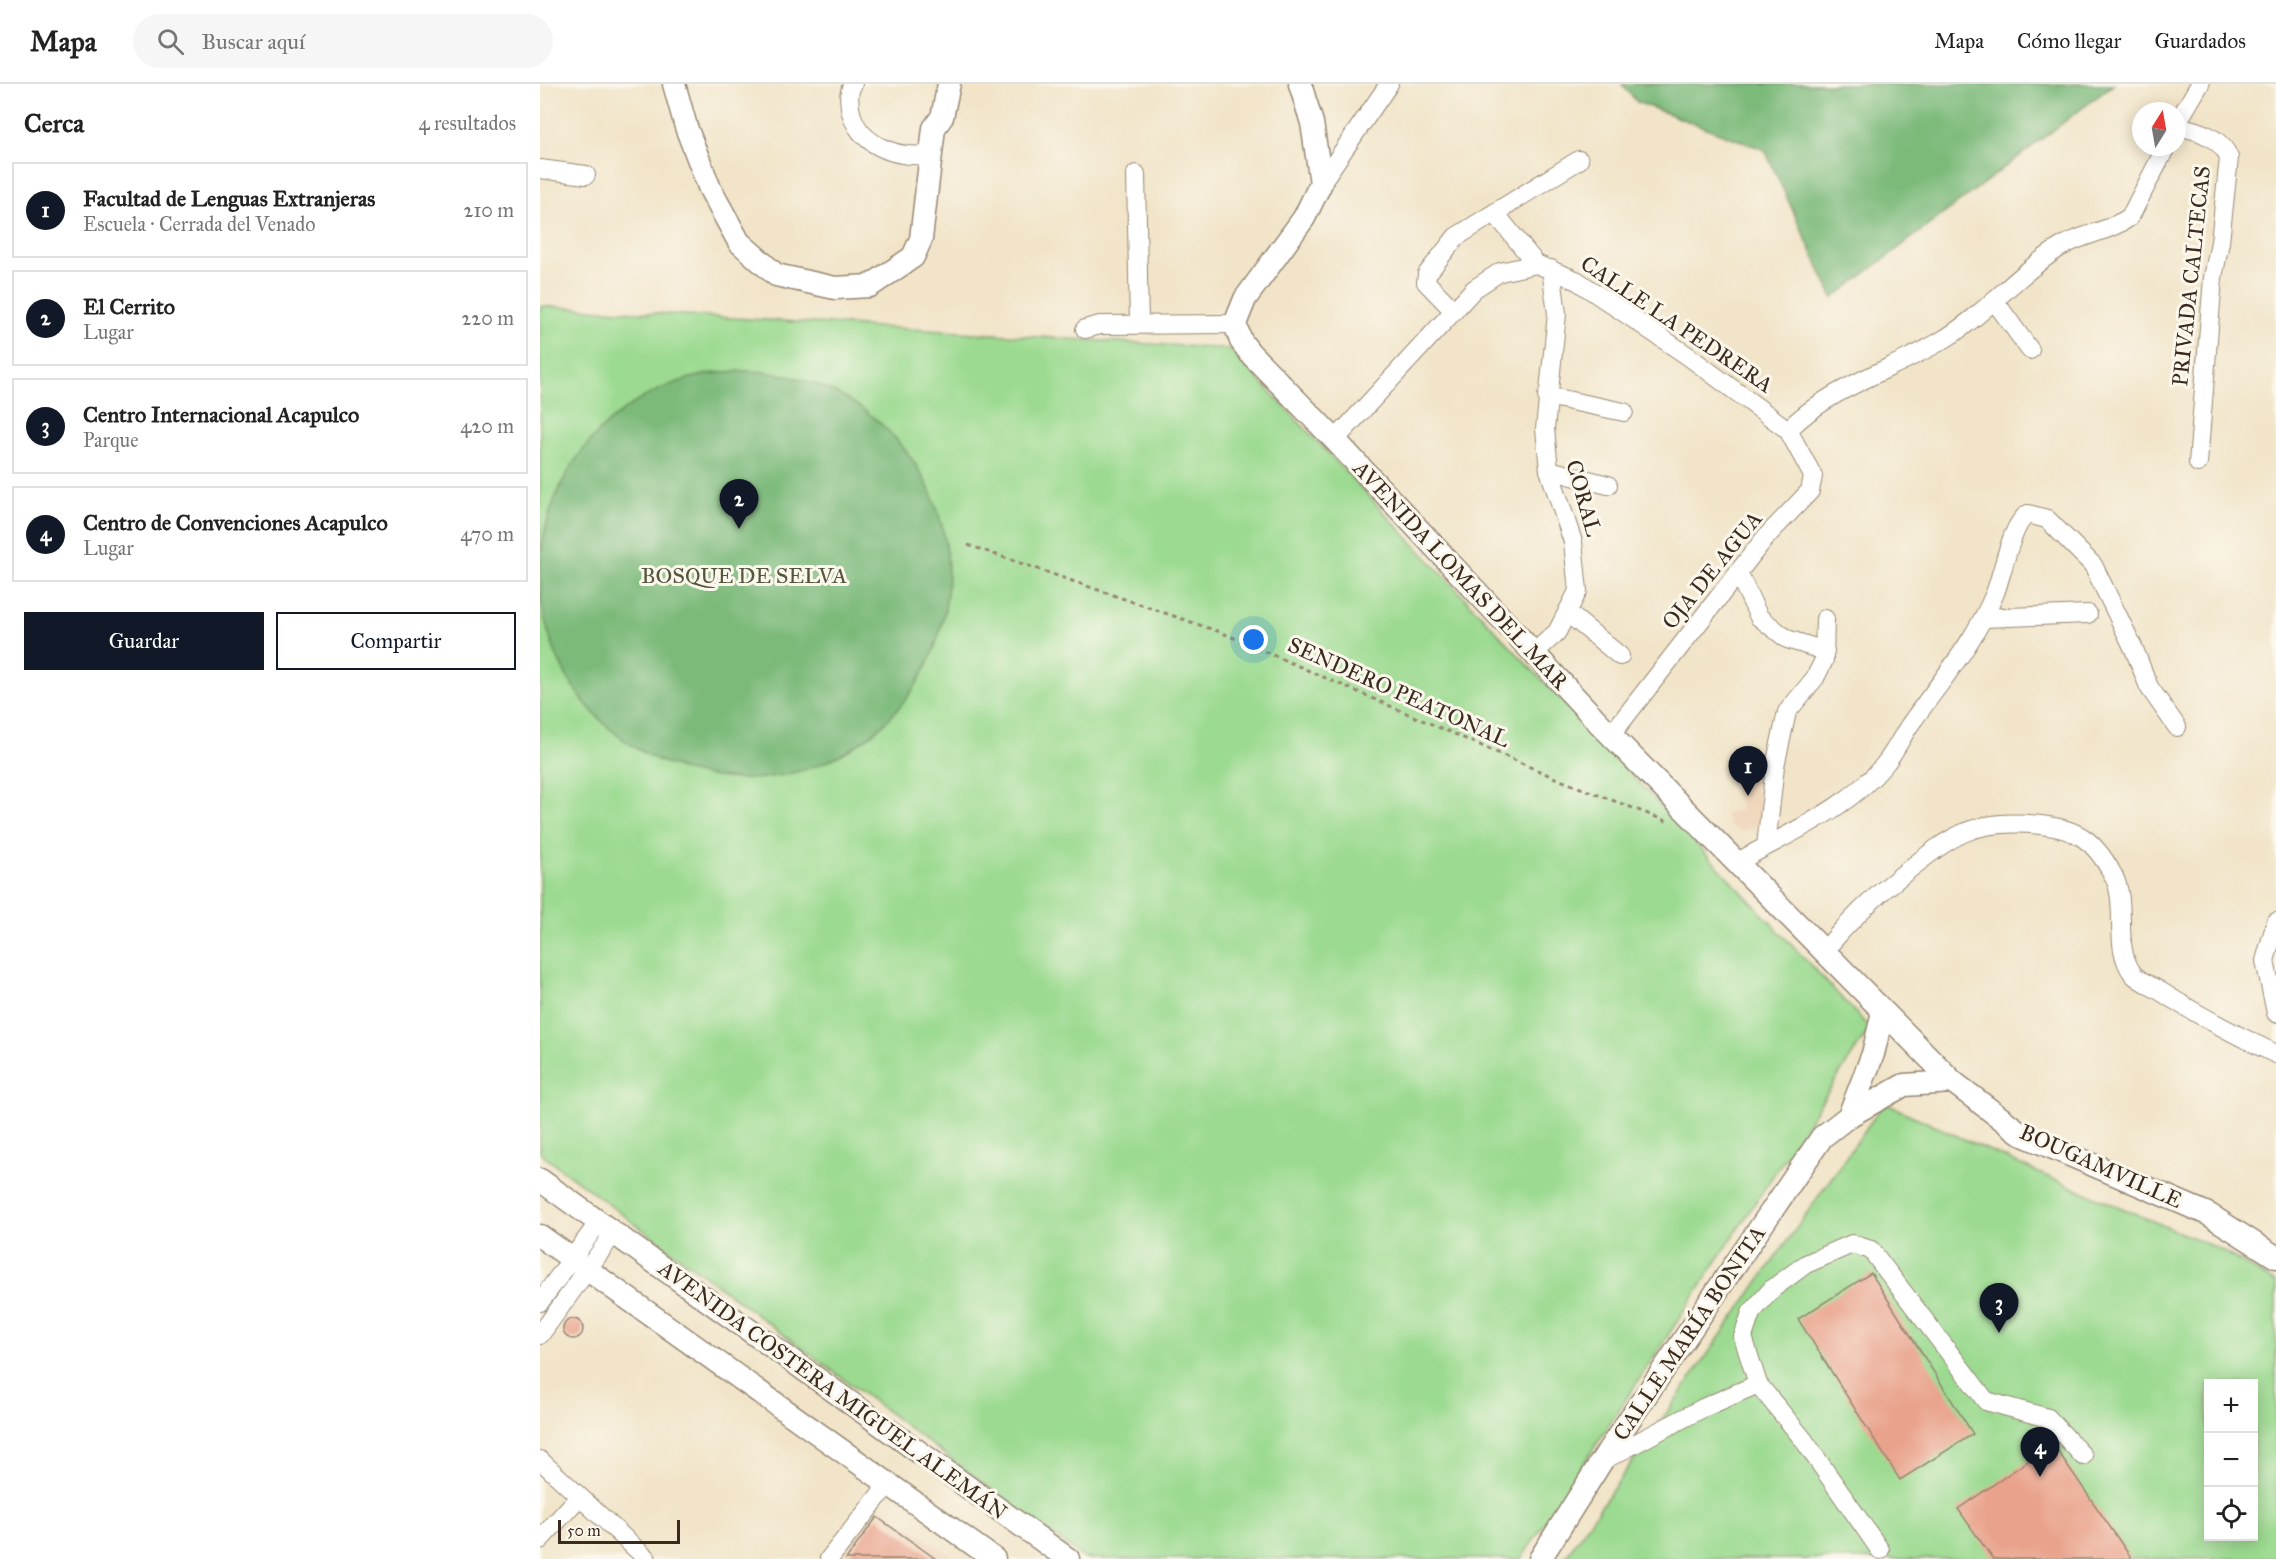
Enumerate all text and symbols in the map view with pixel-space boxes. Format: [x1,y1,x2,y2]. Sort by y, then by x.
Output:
search box [133,14,553,68]
text: Mapa [30,24,97,59]
icon: search [154,25,187,58]
text: Buscar aquí [202,28,305,55]
text: Mapa [1934,28,1984,54]
text: Cómo llegar [2017,28,2121,54]
text: Guardados [2154,28,2246,54]
north arrow [2132,102,2186,156]
text: Cerca [24,107,84,139]
text: 4 resultados [418,111,516,135]
street label: PRIVADA CALTECAS [2166,164,2216,388]
text: Facultad de Lenguas Extranjeras [83,185,375,212]
text: 1 [42,198,49,222]
text: 210 m [464,198,514,222]
text: Escuela · Cerrada del Venado [83,212,316,236]
street label: CALLE LA PEDRERA [1576,250,1778,399]
text: El Cerrito [83,293,175,320]
text: 2 [41,306,50,330]
text: 220 m [462,306,514,330]
text: Lugar [83,320,134,344]
text: Centro Internacional Acapulco [83,401,359,428]
text: 3 [42,414,50,438]
text: 420 m [460,414,514,438]
text: Parque [83,428,139,452]
street label: AVENIDA LOMAS DEL MAR [1347,454,1575,695]
street label: CORAL [1560,457,1608,539]
pin: 2 [720,480,758,529]
street label: OJA DE AGUA [1656,505,1768,634]
text: Centro de Convenciones Acapulco [83,509,388,536]
text: 4 [40,522,51,546]
text: 470 m [460,522,514,546]
text: Lugar [83,536,134,560]
park label: BOSQUE DE SELVA [641,562,847,589]
button: Guardar [24,612,264,670]
button: Compartir [276,612,516,670]
your location [1239,625,1268,654]
street label: SENDERO PEATONAL [1284,631,1514,753]
pin: 1 [1728,746,1768,796]
street label: BOUGAMVILLE [2016,1118,2187,1214]
street label: CALLE MARÍA BONITA [1607,1220,1771,1446]
street label: AVENIDA COSTERA MIGUEL ALEMÁN [653,1254,1013,1526]
pin: 3 [1980,1284,2018,1333]
map controls [2204,1379,2258,1541]
button: + [2204,1379,2258,1433]
pin: 4 [2020,1428,2060,1477]
button: − [2204,1433,2258,1487]
button: locate [2204,1487,2258,1541]
scale bar [558,1517,680,1544]
text: 50 m [567,1521,601,1540]

